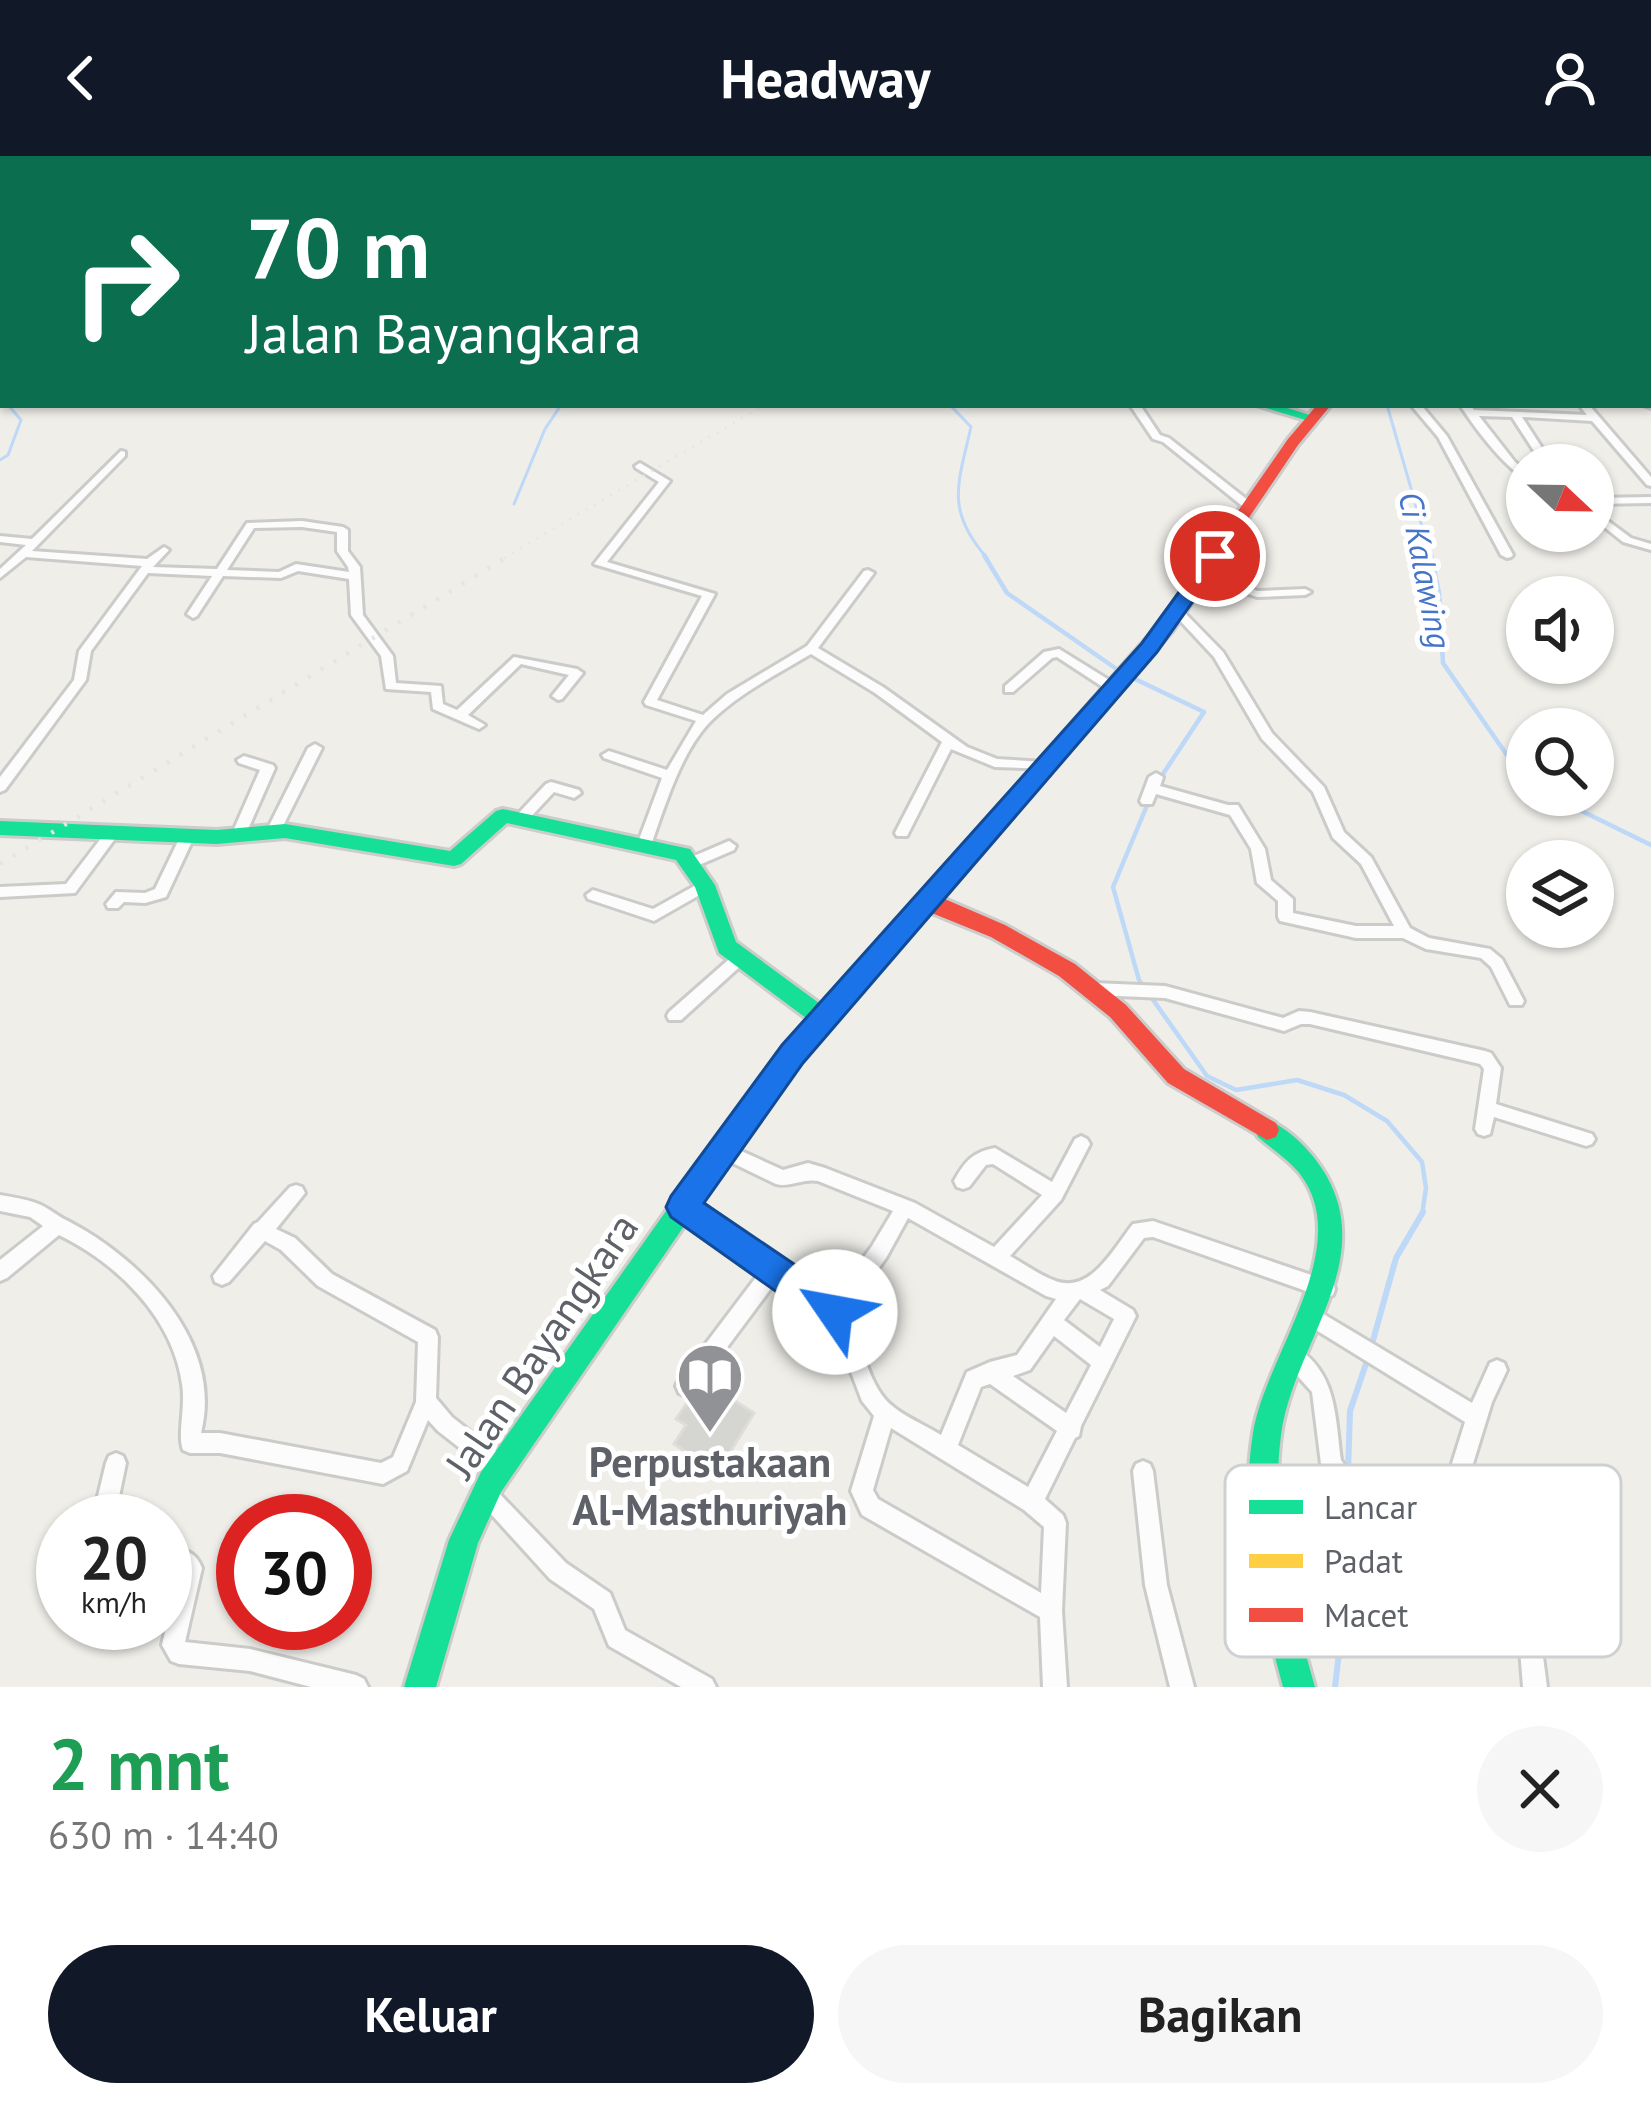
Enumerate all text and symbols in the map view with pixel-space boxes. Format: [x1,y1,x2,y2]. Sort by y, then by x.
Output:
text: Headway [720,43,931,113]
icon: back [48,45,114,111]
icon: person [1537,45,1603,111]
text: 70 m [246,192,430,301]
icon: right [48,204,204,360]
text: Jalan Bayangkara [246,298,642,368]
north arrow [1506,444,1614,552]
map controls [1506,444,1614,948]
water label: Ci Kalawing [1390,488,1462,652]
pin [1164,505,1266,607]
icon: arrive [1182,523,1248,589]
button: sound [1506,576,1614,684]
button: search [1506,708,1614,816]
button: layers [1506,840,1614,948]
street label: Jalan Bayangkara [431,1202,650,1490]
position arrow [772,1249,898,1375]
library icon: Perpustakaan Al-Masthuriyah [675,1341,745,1435]
place label: Perpustakaan Al-Masthuriyah [572,1434,848,1537]
legend [1225,1465,1621,1657]
text: Lancar [1324,1485,1417,1528]
speed limit sign: 30 [216,1494,372,1650]
text: 20 [80,1518,148,1596]
text: Padat [1324,1539,1403,1582]
text: km/h [81,1582,147,1621]
text: Macet [1324,1593,1409,1636]
text: 2 mnt [48,1717,229,1810]
button: close [1477,1726,1603,1852]
text: 630 m · 14:40 [48,1809,279,1860]
button: Keluar [48,1945,814,2083]
button: Bagikan [838,1945,1603,2083]

